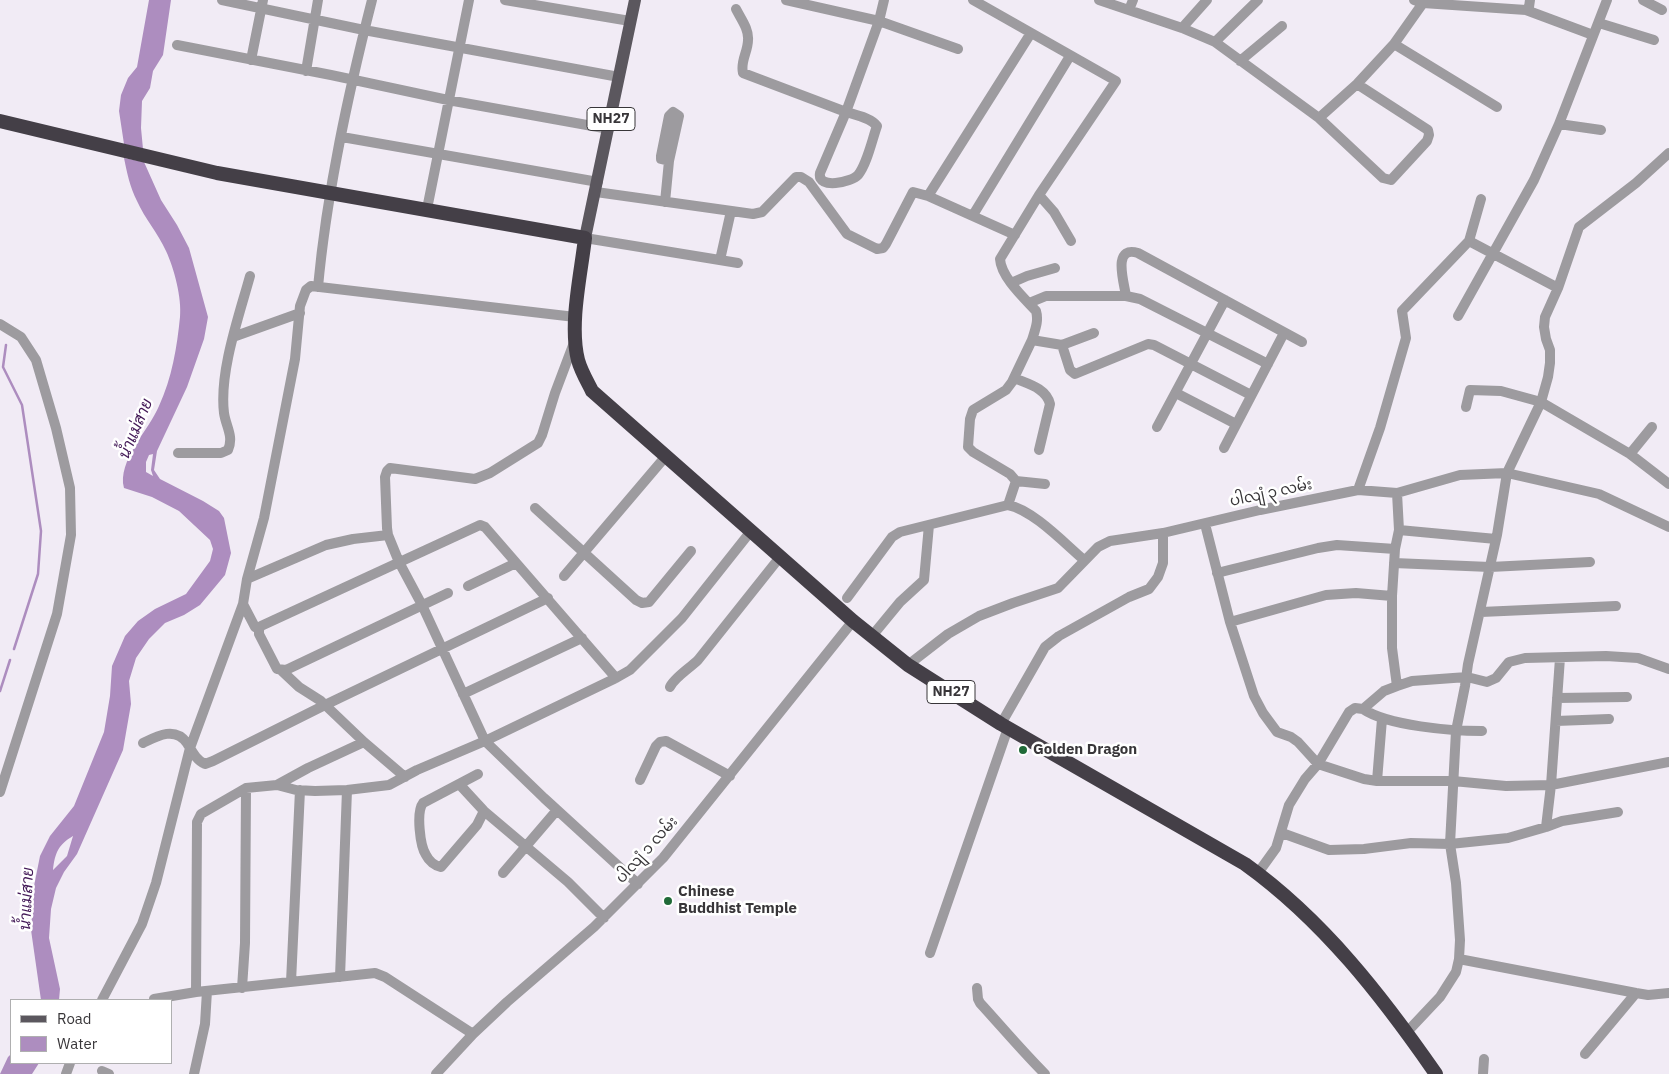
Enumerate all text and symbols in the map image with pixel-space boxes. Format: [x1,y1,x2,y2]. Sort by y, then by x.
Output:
road number: NH27 [587,108,635,130]
water label: น้ำแม่สาย [115,396,157,462]
street label: ပါလျံ ၃ လမ်း [1228,476,1314,510]
road number: NH27 [927,680,975,704]
place label: Golden Dragon [1033,741,1137,759]
marker: Golden Dragon [1017,744,1029,756]
street label: ပါလျံ ၁ လမ်း [612,813,682,887]
water label: น้ำแม่สาย [16,867,38,931]
place label: Chinese Buddhist Temple [678,883,797,918]
marker: Chinese Buddhist Temple [662,895,674,907]
legend [10,999,172,1064]
text: Road [57,1009,92,1028]
text: Water [57,1034,97,1053]

